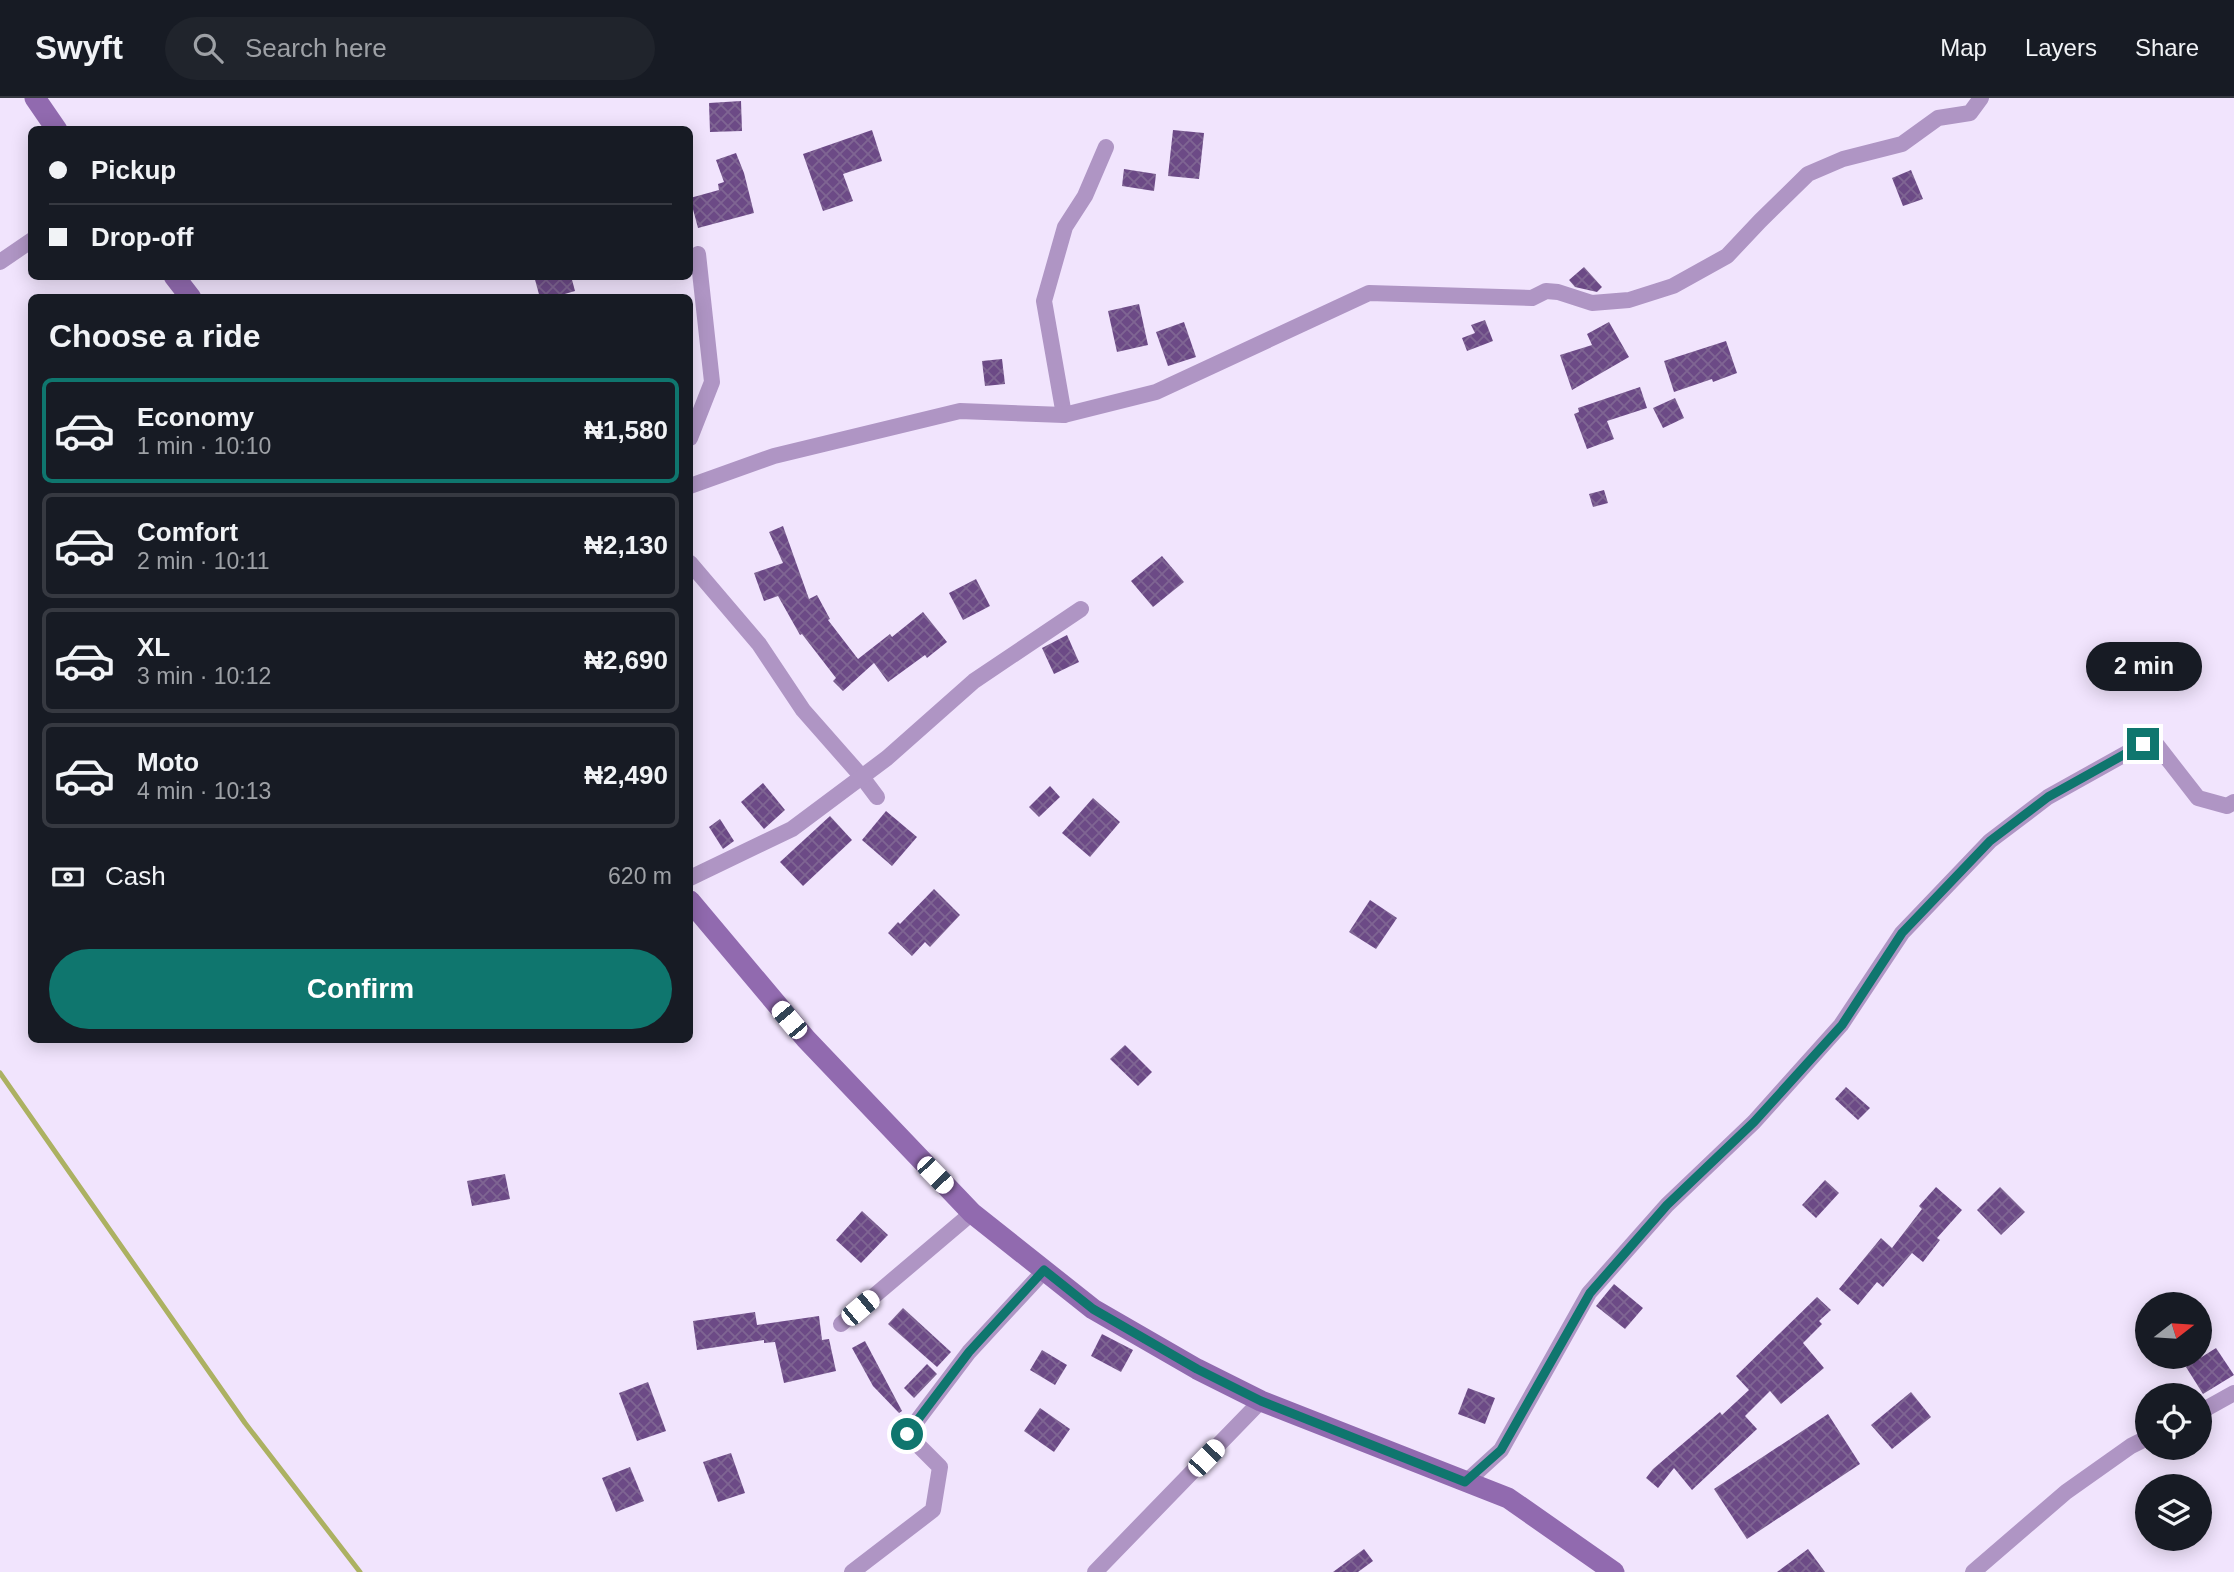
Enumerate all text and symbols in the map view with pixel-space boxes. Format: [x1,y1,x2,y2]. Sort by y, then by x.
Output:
search box [165,17,655,80]
text: Swyft [35,29,123,66]
icon: search [189,29,227,67]
text: Search here [245,33,387,63]
text: Map [1940,34,1987,61]
text: Layers [2025,34,2097,61]
text: Share [2135,34,2199,61]
text: Pickup [91,155,176,185]
text: Drop-off [91,222,194,252]
text: Choose a ride [49,318,261,354]
icon: car [53,399,116,462]
text: Economy [137,402,254,432]
text: ₦1,580 [584,415,668,445]
text: 1 min · 10:10 [137,433,271,459]
icon: car [53,514,116,577]
text: Comfort [137,517,238,547]
text: ₦2,130 [584,530,668,560]
text: 2 min · 10:11 [137,548,270,574]
icon: car [53,629,116,692]
text: XL [137,632,170,662]
callout: 2 min [2085,642,2201,692]
text: ₦2,690 [584,645,668,675]
text: 2 min [2114,653,2174,679]
text: 3 min · 10:12 [137,663,271,689]
route end [2127,728,2159,760]
icon: car [53,744,116,807]
text: Moto [137,747,199,777]
text: ₦2,490 [584,760,668,790]
text: 4 min · 10:13 [137,778,271,804]
icon: cash [49,858,87,896]
text: Cash [105,861,166,891]
text: 620 m [608,863,672,889]
button: Confirm [49,949,672,1029]
car [768,997,811,1043]
car [913,1153,958,1197]
car [838,1286,883,1330]
north arrow [2135,1292,2212,1368]
map controls [2135,1292,2212,1551]
button: locate [2135,1383,2212,1460]
route start [891,1418,923,1450]
car [1184,1436,1229,1480]
button: layers [2135,1474,2212,1551]

